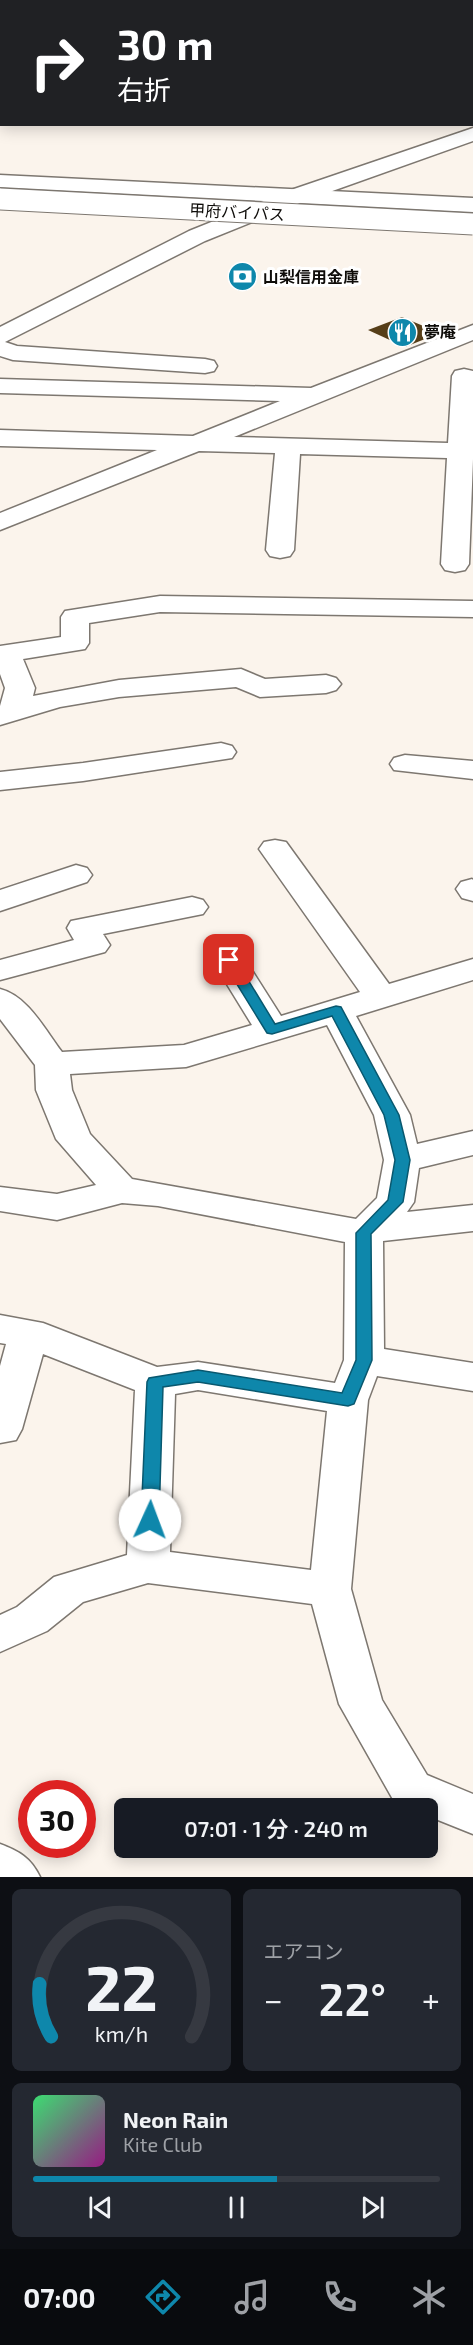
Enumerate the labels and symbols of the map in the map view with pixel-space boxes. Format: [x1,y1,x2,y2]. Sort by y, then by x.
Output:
street label: 甲府バイパス [189,200,285,223]
bank icon: 山梨信用金庫 [226,261,258,293]
place label: 山梨信用金庫 [263,267,359,286]
restaurant icon: 夢庵 [387,316,419,348]
place label: 夢庵 [424,322,456,341]
pin [203,934,254,985]
position arrow [118,1488,182,1552]
speed limit sign: 30 [18,1780,96,1858]

